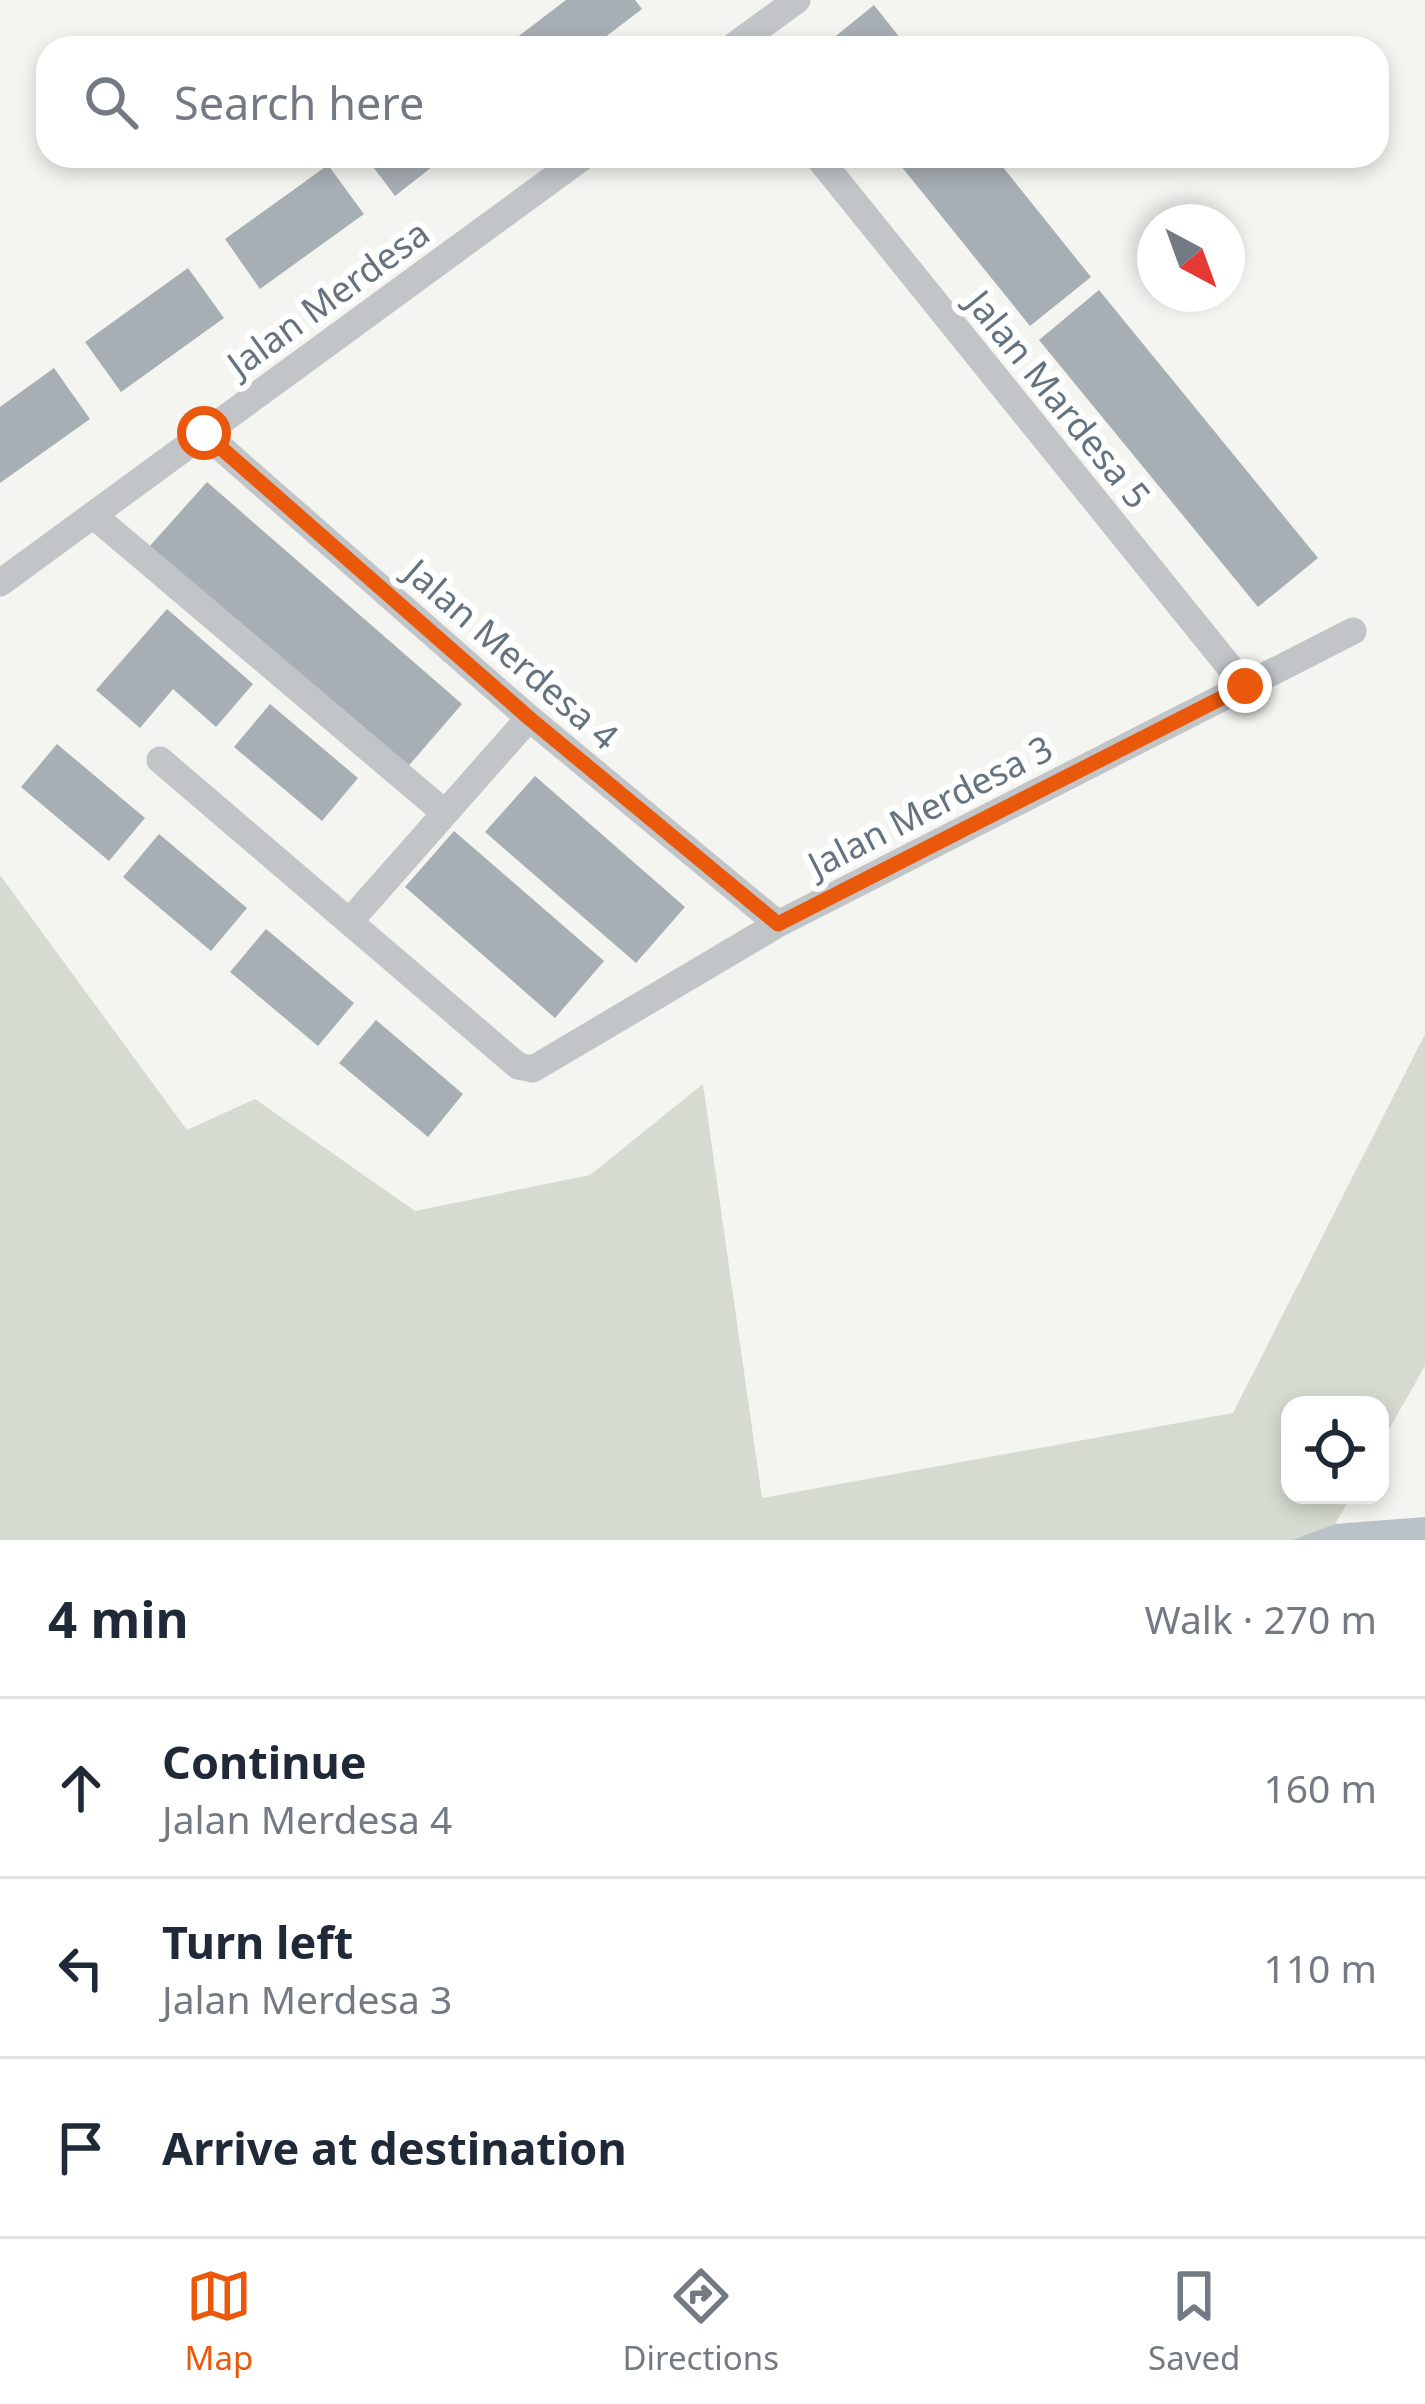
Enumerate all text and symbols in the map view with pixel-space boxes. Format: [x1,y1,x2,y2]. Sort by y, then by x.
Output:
search box [36,36,1389,168]
icon: search [78,69,144,135]
text: Search here [174,72,424,133]
north arrow [1137,204,1245,312]
street label: Jalan Merdesa [215,208,439,390]
street label: Jalan Mardesa 5 [954,277,1162,519]
route start [177,406,231,460]
street label: Jalan Merdesa 4 [393,546,629,760]
route end [1218,659,1272,713]
street label: Jalan Merdesa 3 [797,723,1061,890]
map controls [1281,1396,1389,1504]
button: locate [1281,1396,1389,1504]
text: 4 min [48,1583,189,1653]
text: Walk · 270 m [1144,1592,1377,1645]
text: Continue [162,1731,367,1792]
icon: ahead [48,1755,114,1821]
text: 160 m [1263,1761,1377,1814]
text: Jalan Merdesa 4 [162,1792,452,1845]
text: Turn left [162,1911,353,1972]
icon: left [48,1935,114,2001]
text: 110 m [1263,1941,1377,1994]
text: Jalan Merdesa 3 [162,1972,452,2025]
icon: arrive [48,2115,114,2181]
text: Arrive at destination [162,2117,627,2178]
tab: Map [185,2263,253,2380]
tab: Directions [622,2263,779,2380]
tab: Saved [1148,2263,1240,2380]

